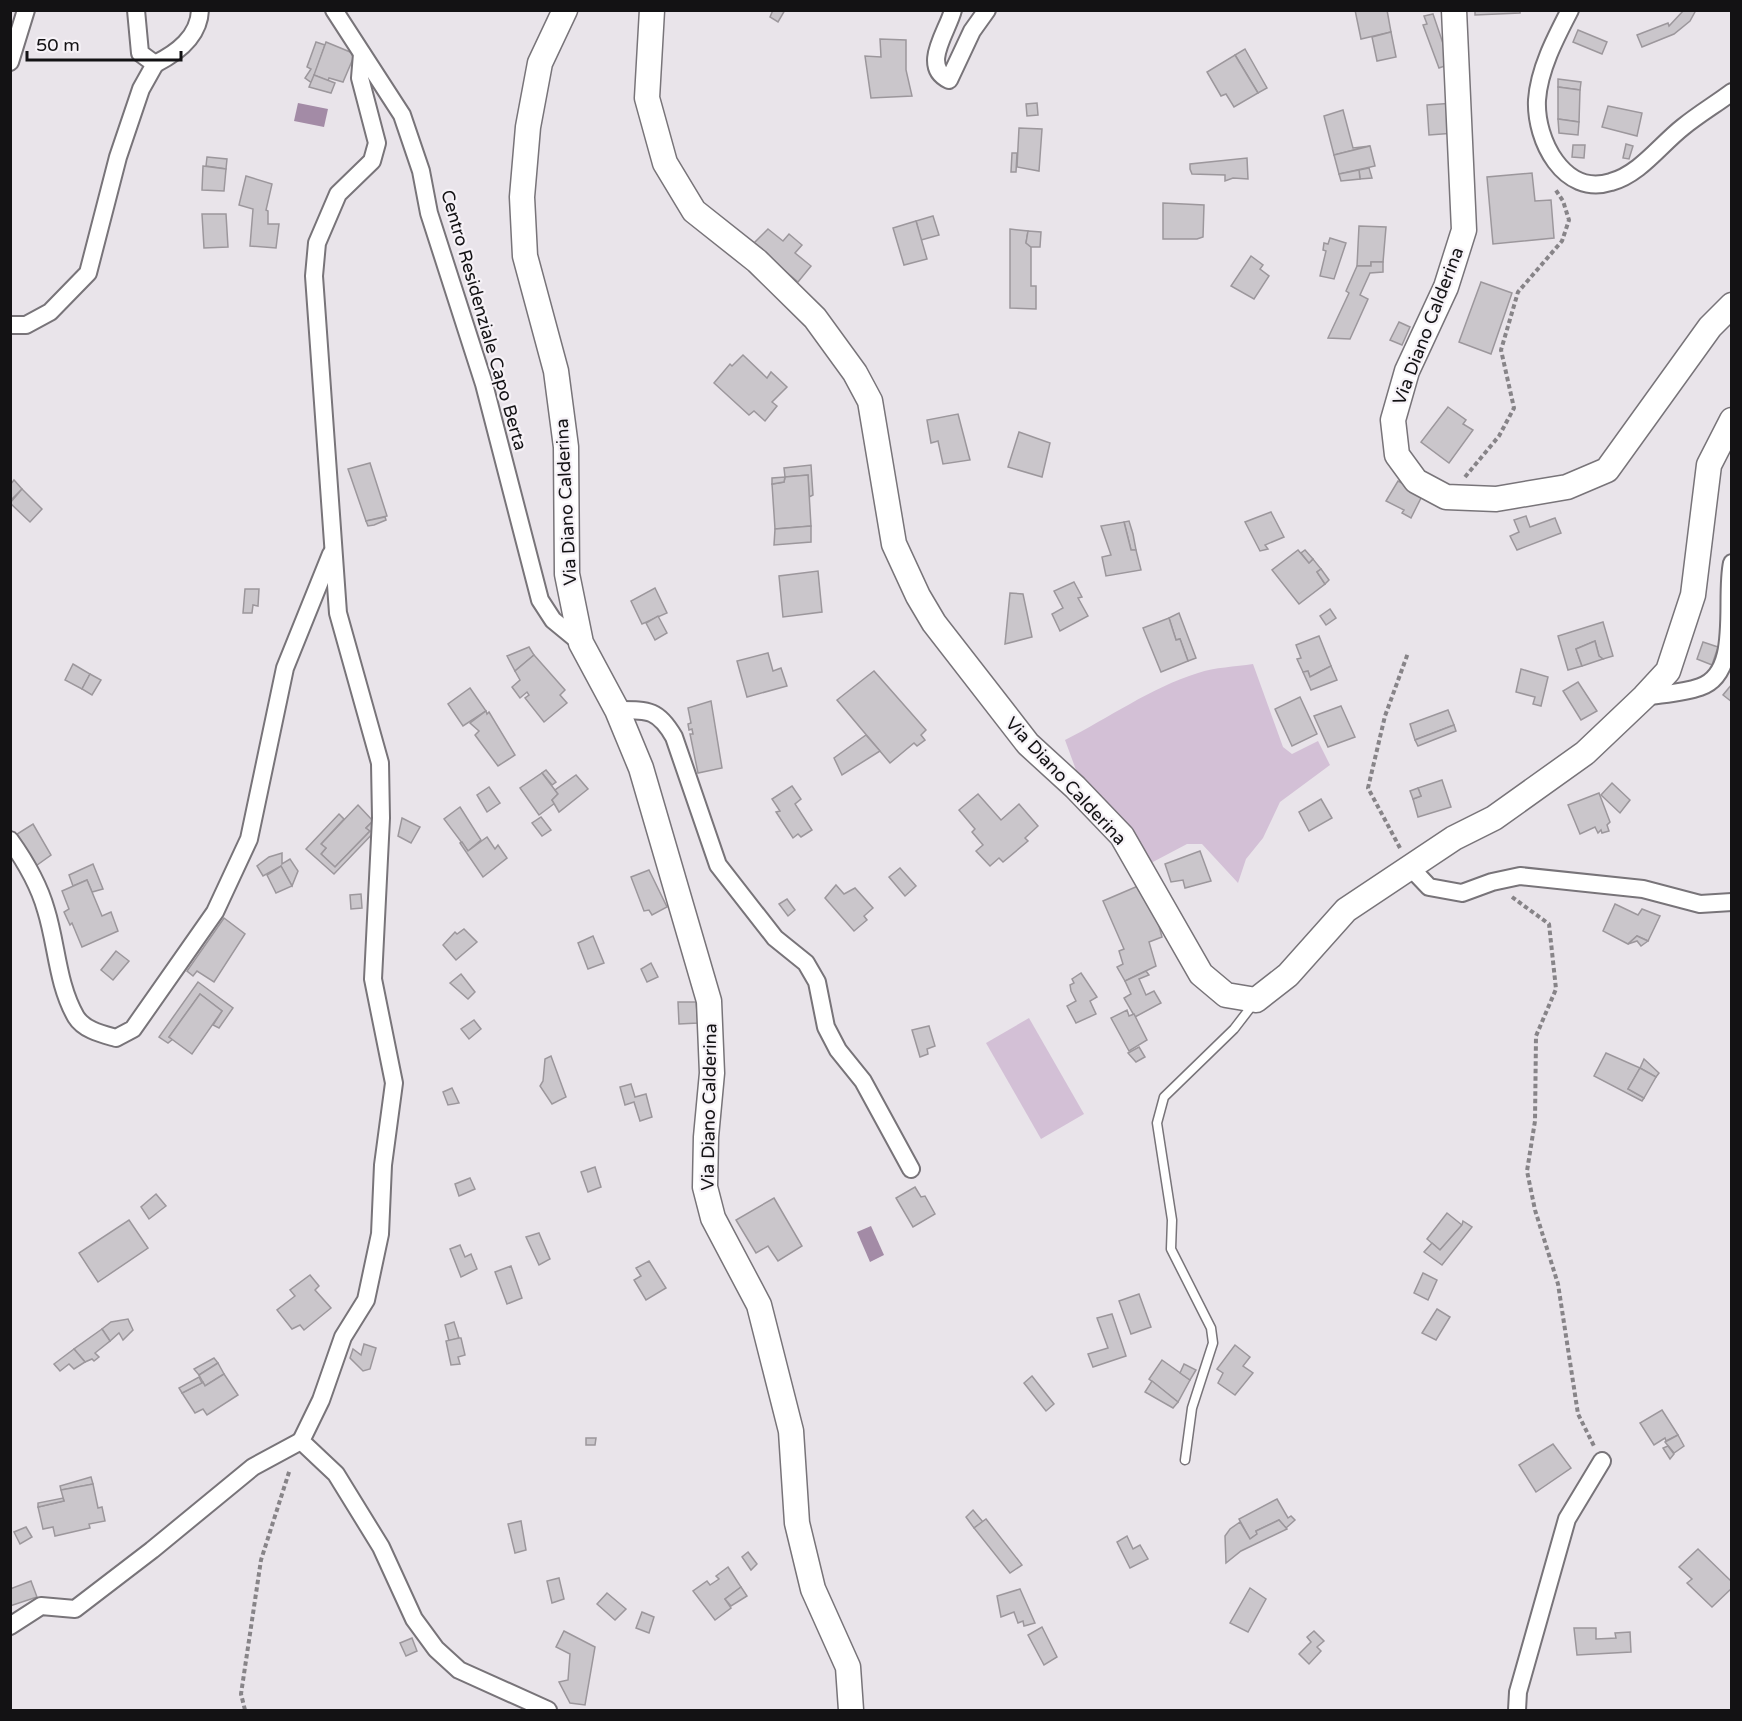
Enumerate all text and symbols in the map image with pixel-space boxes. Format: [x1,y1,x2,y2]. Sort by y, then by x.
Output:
scale bar [27,24,182,62]
text: 50 m [36,34,80,56]
street label: Centro Residenziale Capo Berta [436,187,532,453]
street label: Via Diano Calderina [1388,244,1468,408]
street label: Via Diano Calderina [551,418,581,586]
street label: Via Diano Calderina [1001,712,1131,850]
street label: Via Diano Calderina [697,1023,721,1191]

